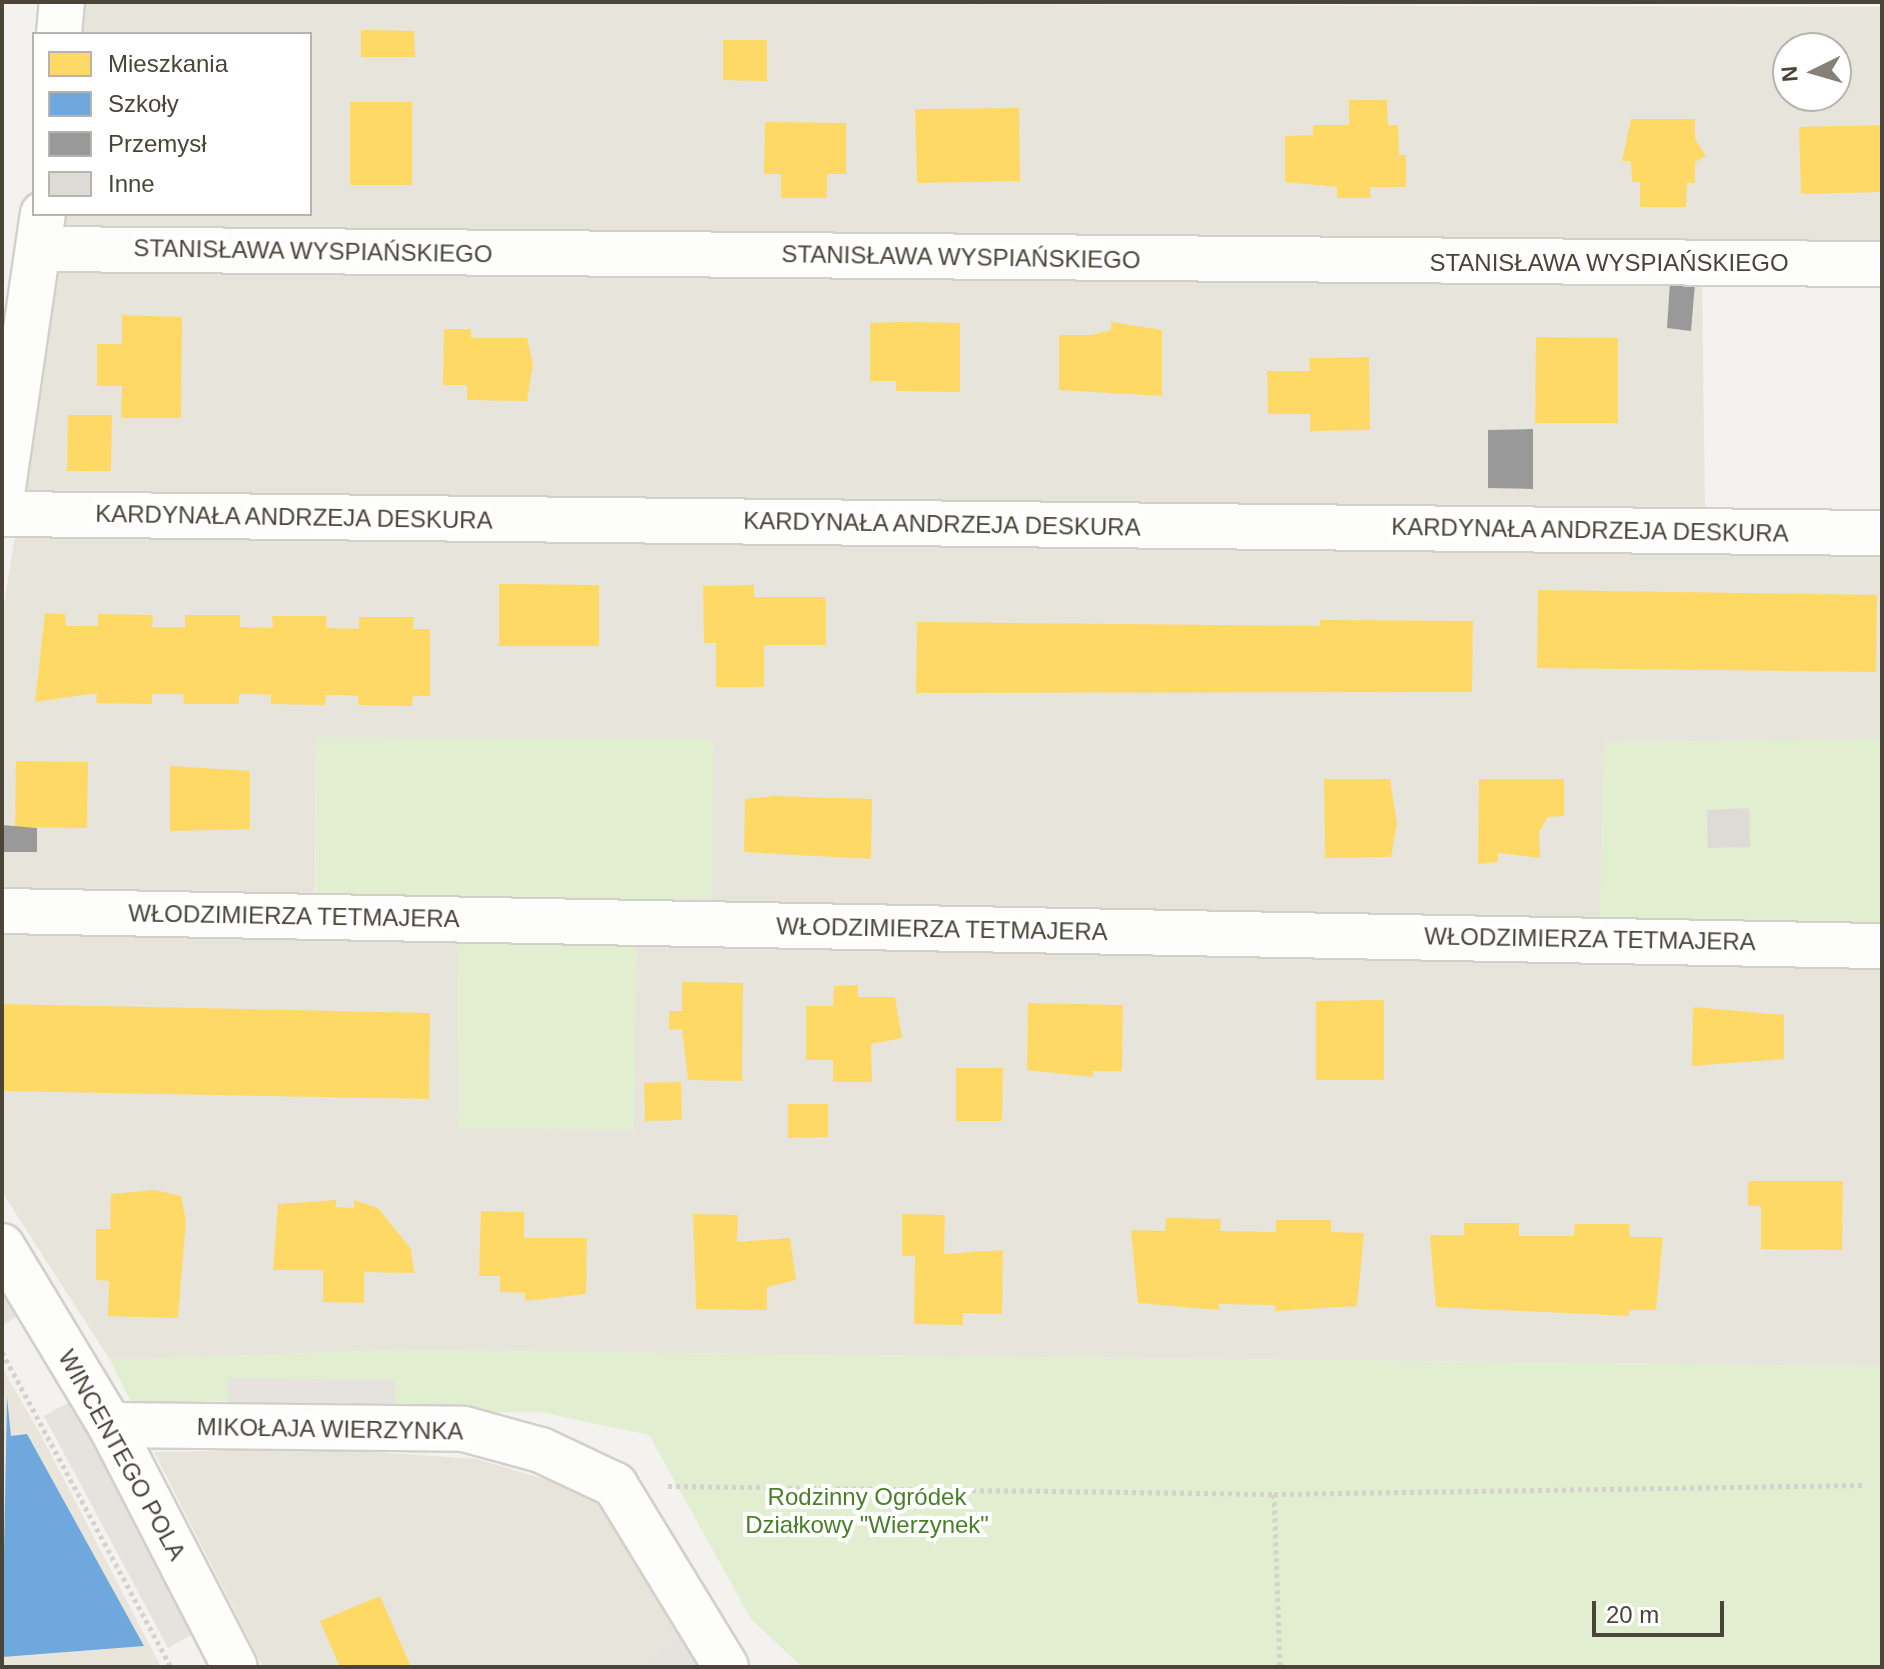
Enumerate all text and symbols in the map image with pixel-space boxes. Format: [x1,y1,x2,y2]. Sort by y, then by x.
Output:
legend [32,32,312,216]
north arrow [1772,32,1852,112]
text: Mieszkania [108,50,228,77]
text: N [1776,65,1803,83]
text: Szkoły [108,90,179,117]
text: Przemysł [108,130,207,157]
text: Inne [108,170,155,197]
street label: STANISŁAWA WYSPIAŃSKIEGO [133,233,493,269]
street label: STANISŁAWA WYSPIAŃSKIEGO [781,239,1141,275]
street label: STANISŁAWA WYSPIAŃSKIEGO [1429,249,1789,277]
street label: KARDYNAŁA ANDRZEJA DESKURA [93,499,495,535]
street label: KARDYNAŁA ANDRZEJA DESKURA [741,506,1143,542]
street label: KARDYNAŁA ANDRZEJA DESKURA [1389,512,1791,548]
street label: WŁODZIMIERZA TETMAJERA [127,899,461,933]
street label: WŁODZIMIERZA TETMAJERA [775,912,1109,946]
street label: WŁODZIMIERZA TETMAJERA [1423,922,1757,956]
street label: WINCENTEGO POLA [52,1345,192,1565]
street label: MIKOŁAJA WIERZYNKA [196,1412,464,1446]
park label: Rodzinny Ogródek Działkowy "Wierzynek" [745,1483,989,1539]
scale bar [1596,1585,1728,1635]
text: 20 m [1606,1601,1659,1628]

